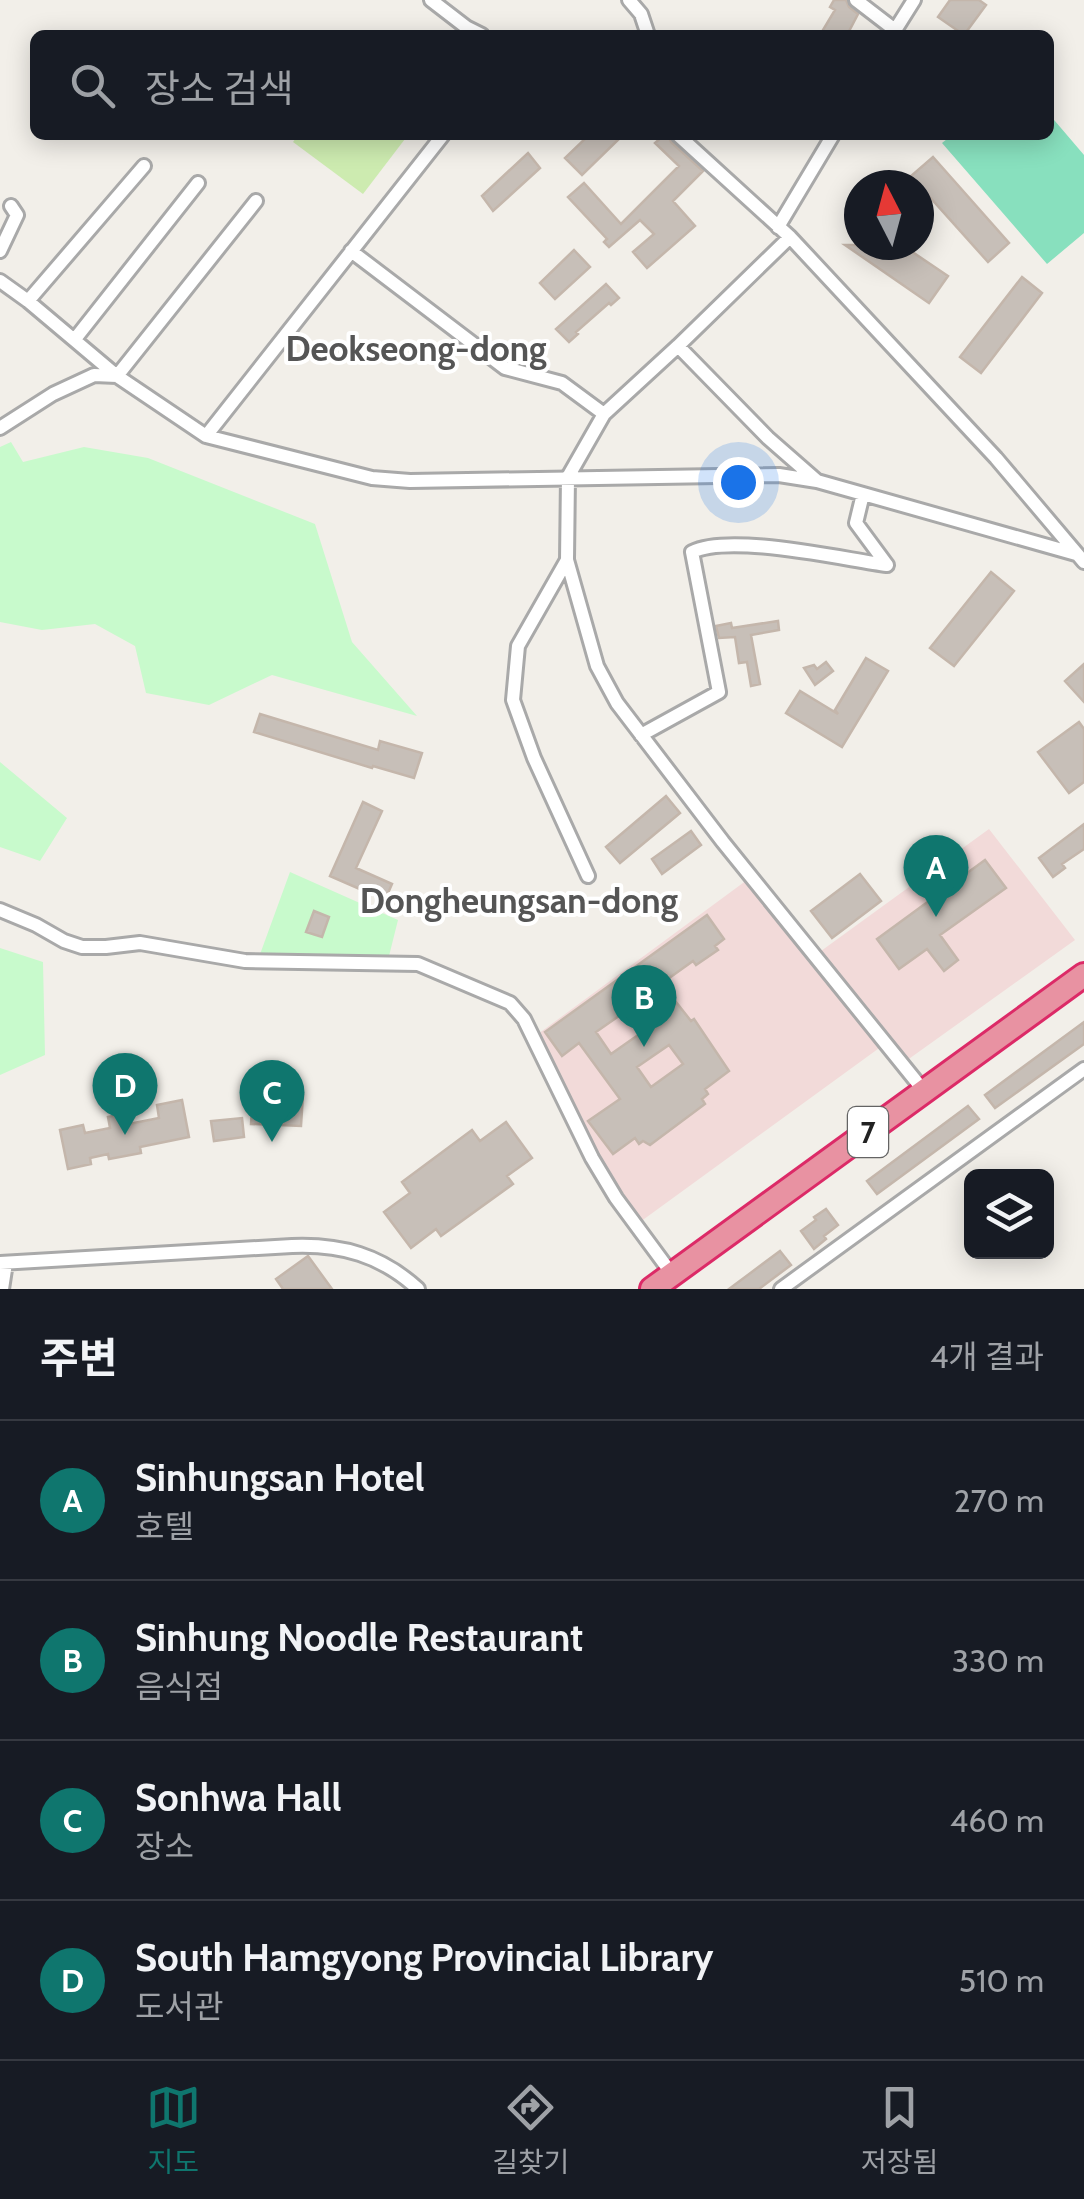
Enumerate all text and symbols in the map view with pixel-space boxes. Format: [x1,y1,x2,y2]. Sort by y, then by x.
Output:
search box [30,30,1054,140]
icon: search [65,58,120,113]
text: 장소 검색 [145,65,293,112]
north arrow [844,170,934,260]
district label: Deokseong-dong [286,327,547,370]
your location [713,457,764,508]
pin: A [904,834,968,917]
district label: Dongheungsan-dong [360,879,679,922]
pin: B [612,964,676,1047]
pin: D [92,1052,158,1135]
pin: C [240,1060,304,1142]
road number: 7 [848,1107,888,1157]
map controls [964,1169,1054,1259]
button: layers [964,1169,1054,1259]
text: 주변 [40,1332,117,1384]
text: 4개 결과 [930,1337,1044,1376]
text: Sinhungsan Hotel [135,1454,425,1501]
text: A [62,1481,83,1520]
text: 270 m [954,1481,1044,1520]
text: 호텔 [135,1507,194,1546]
text: Sinhung Noodle Restaurant [135,1614,583,1661]
text: B [62,1641,83,1680]
text: 330 m [952,1641,1044,1680]
text: 음식점 [135,1667,223,1706]
text: Sonhwa Hall [135,1774,341,1821]
text: C [63,1801,82,1840]
text: 460 m [950,1801,1044,1840]
text: 장소 [135,1827,194,1866]
text: South Hamgyong Provincial Library [135,1934,713,1981]
text: D [61,1961,84,2000]
text: 510 m [959,1961,1044,2000]
text: 도서관 [135,1987,223,2026]
tab: 지도 [146,2080,201,2180]
tab: 길찾기 [492,2080,569,2180]
tab: 저장됨 [861,2080,938,2180]

